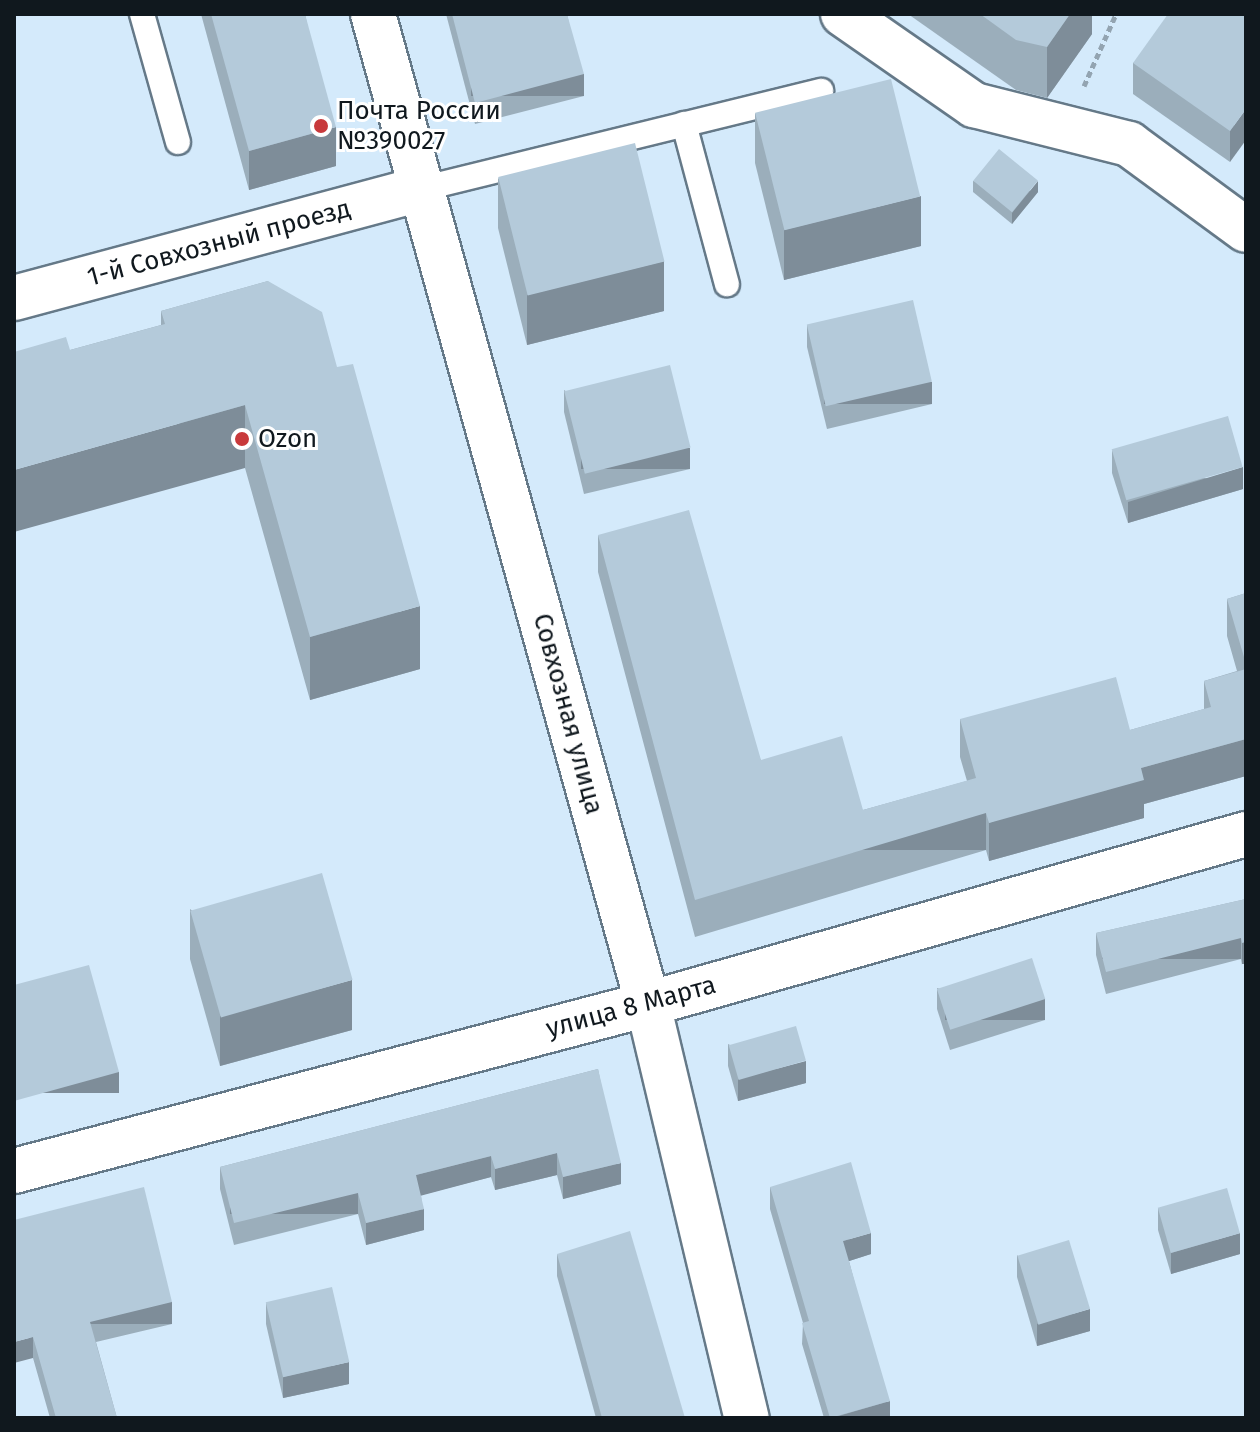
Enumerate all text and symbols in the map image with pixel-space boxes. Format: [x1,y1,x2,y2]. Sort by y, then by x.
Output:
place label: Почта России №390027 [337,95,501,156]
marker: Почта России №390027 [312,117,330,135]
street label: 1-й Совхозный проезд [84,193,354,293]
place label: Ozon [258,423,317,455]
marker: Ozon [233,430,251,448]
street label: Совхозная улица [526,610,610,818]
street label: улица 8 Марта [543,969,719,1045]

